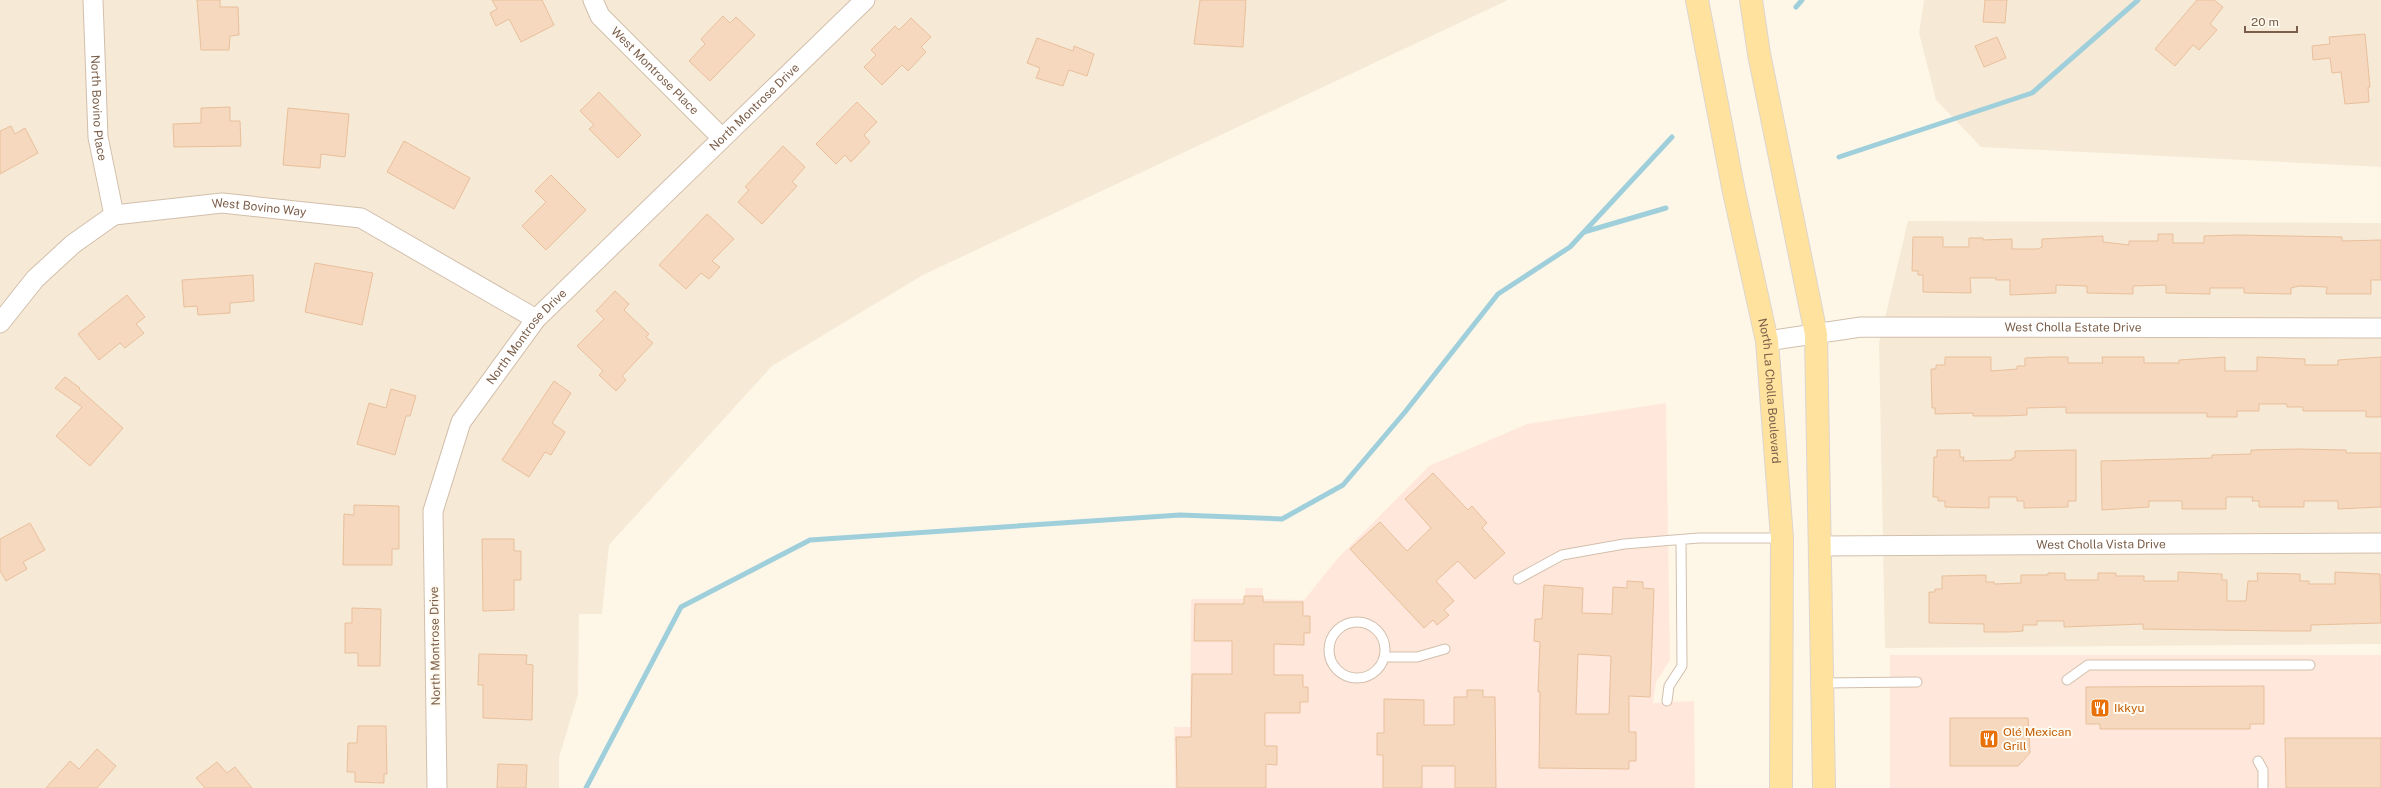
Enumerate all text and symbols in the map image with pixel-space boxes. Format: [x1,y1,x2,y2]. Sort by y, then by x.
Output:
scale bar [2245,8,2297,34]
text: 20 m [2251,15,2279,29]
street label: West Montrose Place [608,24,702,118]
street label: North Bovino Place [88,54,110,162]
street label: North Montrose Drive [707,61,802,154]
street label: West Bovino Way [211,196,308,219]
street label: North Montrose Drive [484,286,570,387]
street label: North La Cholla Boulevard [1755,317,1783,464]
street label: West Cholla Estate Drive [2004,320,2142,335]
street label: West Cholla Vista Drive [2036,537,2166,552]
street label: North Montrose Drive [427,586,443,706]
restaurant icon: Ikkyu [2089,697,2111,719]
place label: Ikkyu [2114,701,2144,715]
place label: Olé Mexican Grill [2003,725,2071,753]
restaurant icon: Olé Mexican Grill [1978,728,2000,750]

